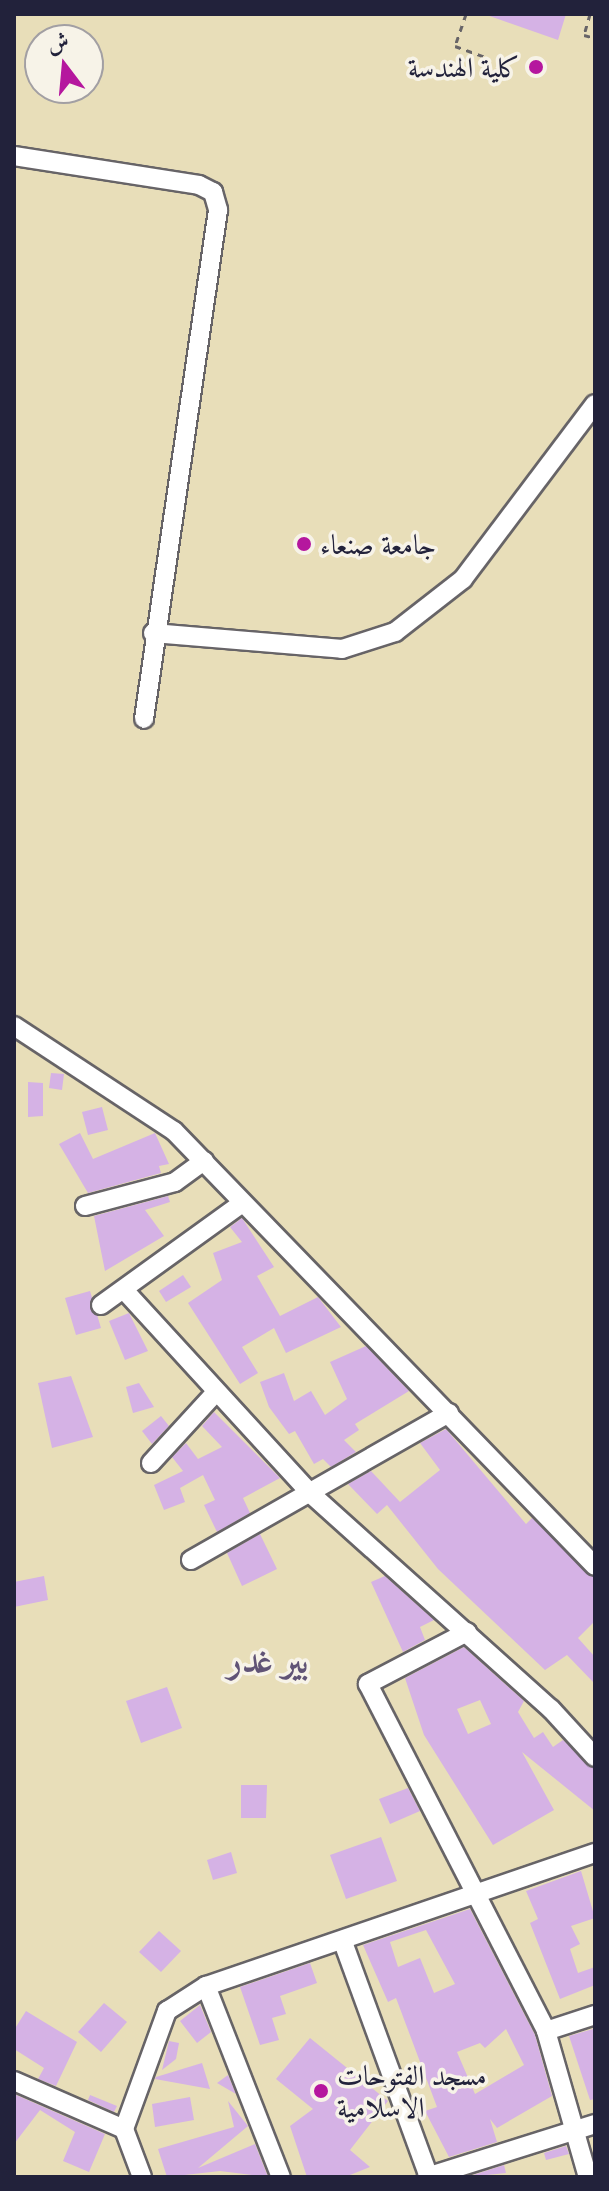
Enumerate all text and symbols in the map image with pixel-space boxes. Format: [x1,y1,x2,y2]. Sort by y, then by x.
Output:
north arrow [24,24,104,104]
text: ش [44,26,72,58]
place label: كلية الهندسة [408,50,520,84]
marker: كلية الهندسة [527,58,545,76]
place label: جامعة صنعاء [320,527,436,561]
marker: جامعة صنعاء [295,535,313,553]
district label: بير غدر [228,1638,308,1682]
place label: مسجد الفتوحات الاسلامية [337,2058,487,2124]
marker: مسجد الفتوحات الاسلامية [312,2082,330,2100]

